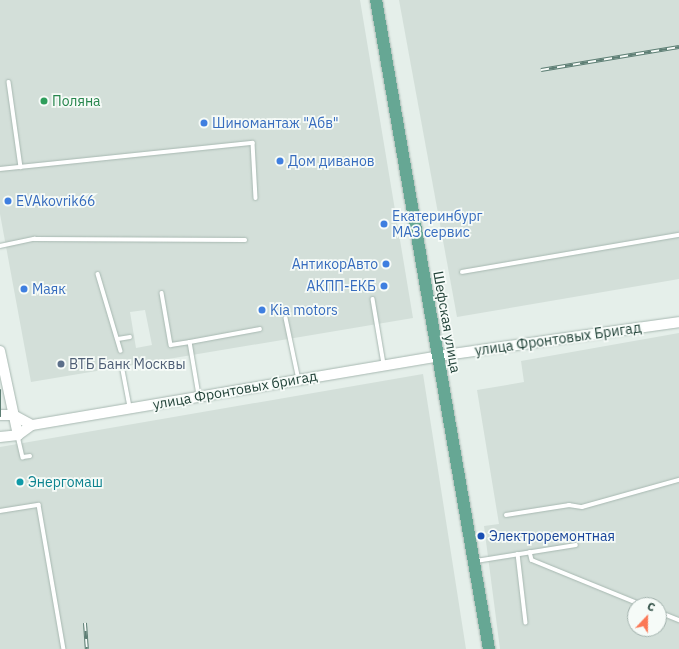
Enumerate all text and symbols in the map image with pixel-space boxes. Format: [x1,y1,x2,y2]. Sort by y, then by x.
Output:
place label: Поляна [52,93,101,109]
marker: Поляна [39,96,49,106]
place label: Шиномантаж "Абв" [212,115,339,131]
marker: Шиномантаж "Абв" [199,118,209,128]
place label: Дом диванов [288,153,375,169]
marker: Дом диванов [275,156,285,166]
place label: EVAkovrik66 [16,193,96,209]
marker: EVAkovrik66 [3,196,13,206]
place label: Екатеринбург МАЗ сервис [392,208,483,240]
marker: Екатеринбург МАЗ сервис [379,219,389,229]
place label: АнтикорАвто [292,256,378,272]
marker: АнтикорАвто [381,259,391,269]
street label: Шефская улица [430,270,464,374]
place label: АКПП-ЕКБ [306,278,376,294]
place label: Маяк [32,281,66,297]
marker: АКПП-ЕКБ [379,281,389,291]
marker: Маяк [19,284,29,294]
place label: Kia motors [270,302,338,318]
marker: Kia motors [257,305,267,315]
street label: улица Фронтовых Бригад [474,319,642,359]
place label: ВТБ Банк Москвы [69,356,186,372]
marker: ВТБ Банк Москвы [56,359,66,369]
street label: улица Фронтовых бригад [151,367,319,413]
place label: Энергомаш [28,474,103,490]
marker: Энергомаш [15,477,25,487]
place label: Электроремонтная [489,528,615,544]
marker: Электроремонтная [476,531,486,541]
north arrow [627,597,667,637]
text: С [645,599,657,615]

